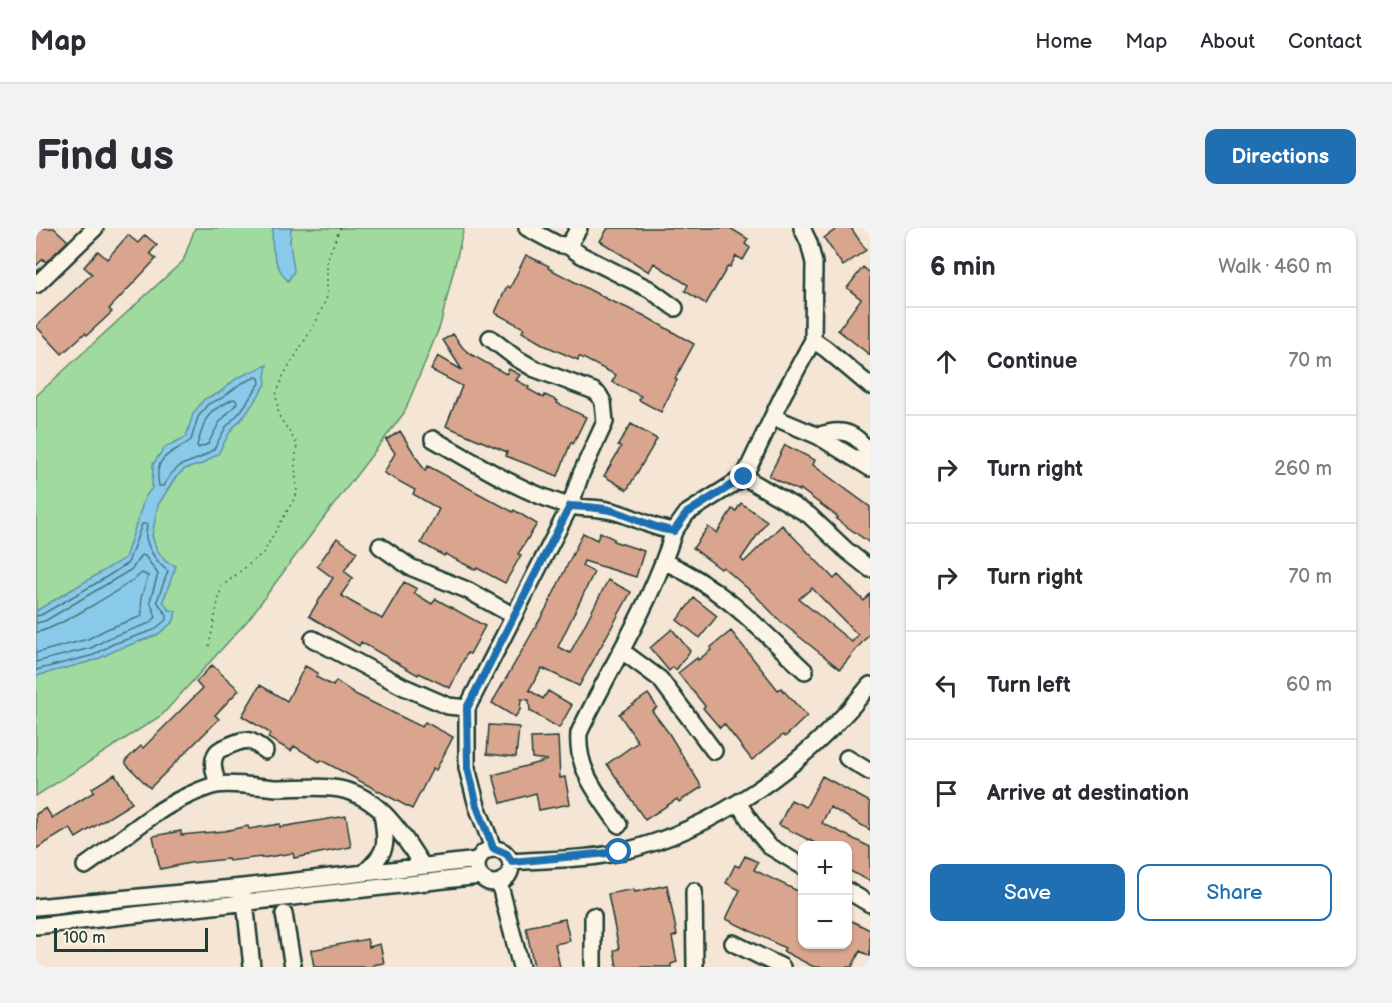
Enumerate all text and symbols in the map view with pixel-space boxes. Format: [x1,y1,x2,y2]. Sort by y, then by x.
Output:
text: Map [30,25,86,58]
text: Home [1035,29,1092,54]
text: Map [1125,29,1167,54]
text: About [1200,29,1255,54]
text: Contact [1288,29,1362,54]
button: Directions [1205,129,1356,184]
text: Find us [36,131,174,182]
text: 6 min [930,252,996,283]
text: Walk · 460 m [1218,255,1332,279]
icon: ahead [930,345,963,378]
text: Continue [987,348,1077,375]
text: 70 m [1288,349,1332,373]
icon: right [930,453,963,486]
text: Turn right [987,456,1083,483]
text: 260 m [1274,457,1332,481]
route end [730,463,756,489]
icon: right [930,561,963,594]
text: Turn right [987,564,1083,591]
text: 70 m [1288,565,1332,589]
icon: left [930,669,963,702]
text: Turn left [987,672,1071,699]
text: 60 m [1286,673,1332,697]
icon: arrive [930,777,963,810]
text: Arrive at destination [987,780,1189,807]
route start [605,838,631,864]
map controls [798,841,852,949]
button: + [798,841,852,895]
button: Save [930,864,1125,921]
button: Share [1137,864,1332,921]
button: − [798,895,852,949]
scale bar [54,925,208,952]
text: 100 m [63,929,106,948]

